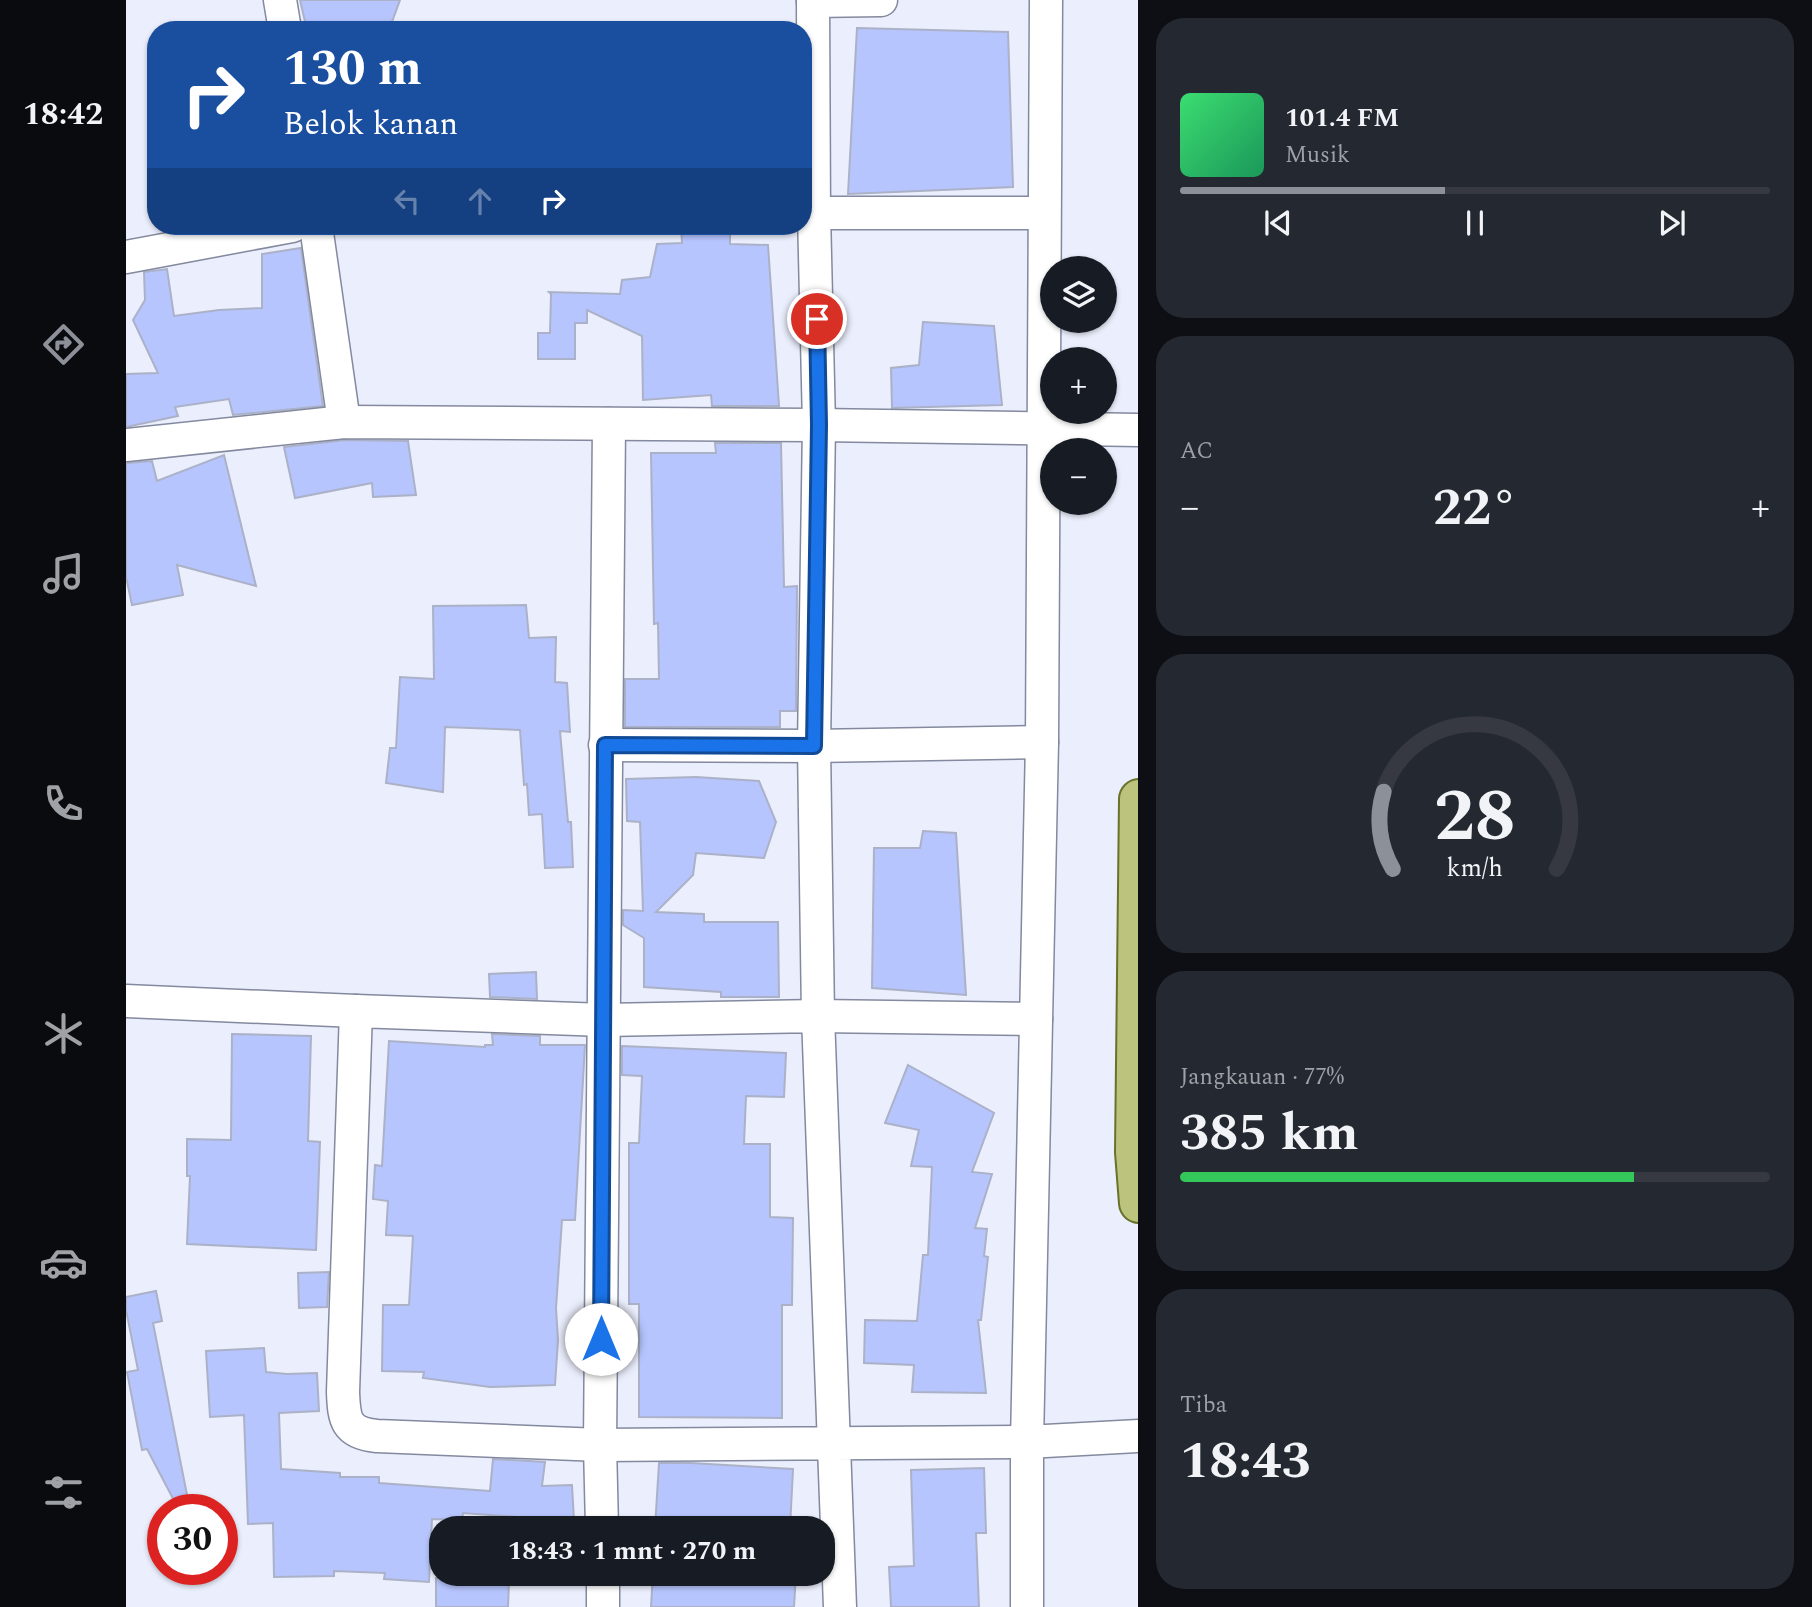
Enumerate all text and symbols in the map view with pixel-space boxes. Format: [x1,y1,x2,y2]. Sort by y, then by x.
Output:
text: 130 m [283,32,422,107]
icon: right [168,49,259,140]
text: 18:42 [23,90,103,139]
text: 101.4 FM [1285,98,1399,138]
text: Belok kanan [283,100,458,149]
text: Musik [1285,138,1350,173]
icon: left [388,182,426,220]
icon: ahead [461,182,499,220]
icon: right [534,182,572,220]
icon: previous [1259,204,1297,242]
icon: pause [1456,204,1494,242]
icon: next [1653,204,1691,242]
map controls [1040,256,1117,515]
button: layers [1040,256,1117,333]
pin [787,289,847,349]
icon: arrive [798,300,836,338]
icon: directions [39,320,88,369]
button: + [1040,347,1117,424]
text: AC [1180,434,1213,469]
button: − [1040,438,1117,515]
text: 22° [1433,469,1517,548]
text: − [1180,479,1199,537]
text: + [1751,479,1770,537]
icon: music [39,549,88,598]
text: 28 [1434,763,1516,874]
icon: phone [39,779,88,828]
text: km/h [1447,850,1503,888]
icon: climate [39,1009,88,1058]
text: Jangkauan · 77% [1180,1060,1344,1095]
text: 385 km [1180,1094,1359,1173]
icon: car [39,1238,88,1287]
position arrow [564,1302,638,1376]
text: Tiba [1180,1388,1227,1423]
text: 18:43 [1180,1422,1311,1501]
icon: filters [39,1468,88,1517]
speed limit sign: 30 [147,1494,238,1585]
text: 18:43 · 1 mnt · 270 m [508,1531,756,1571]

